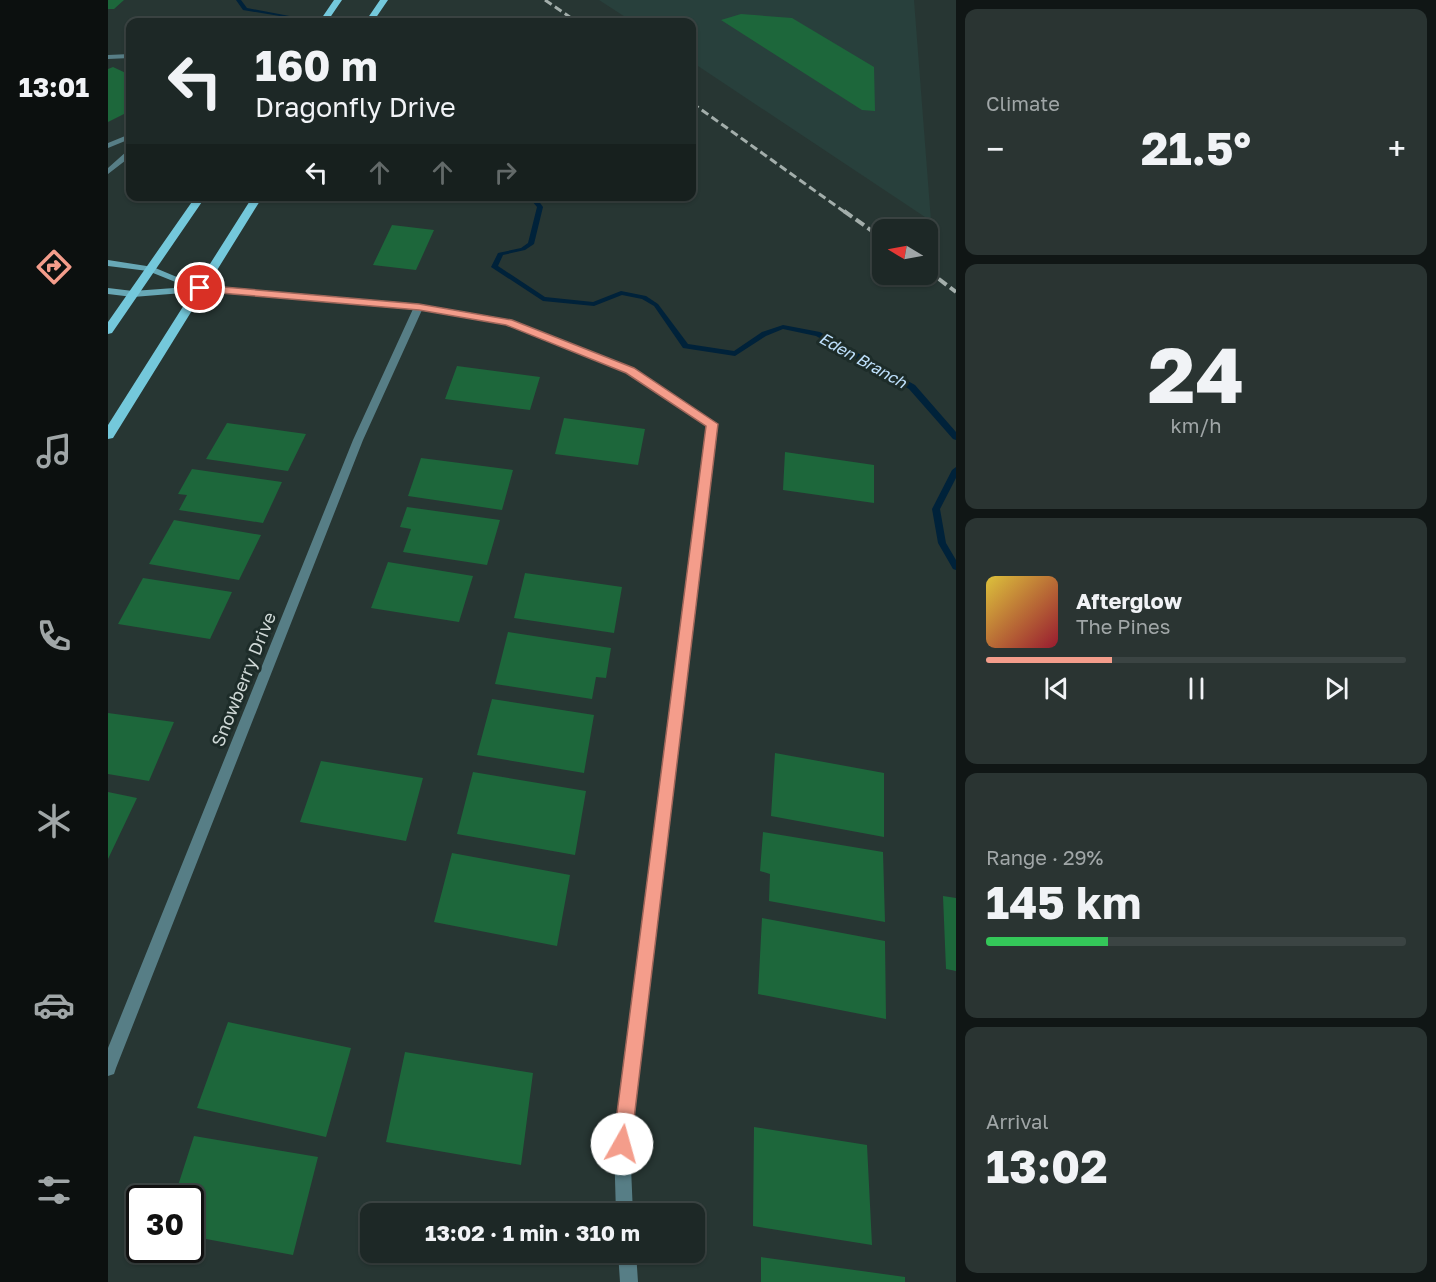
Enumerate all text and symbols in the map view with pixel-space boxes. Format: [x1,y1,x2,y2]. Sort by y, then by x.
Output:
text: 160 m [255,40,378,90]
icon: left [156,42,234,120]
text: 13:01 [19,71,89,103]
text: Dragonfly Drive [255,91,456,123]
text: Climate [986,91,1060,115]
text: 21.5° [1141,121,1251,175]
text: − [986,129,1004,168]
text: + [1388,129,1406,168]
icon: left [300,156,333,189]
icon: ahead [363,156,396,189]
icon: ahead [426,156,459,189]
icon: right [489,156,522,189]
north arrow [872,219,938,285]
map controls [872,219,938,285]
icon: directions [33,246,75,288]
pin [174,262,225,313]
icon: arrive [183,271,216,304]
text: 24 [1148,327,1244,420]
water label: Eden Branch [816,328,911,393]
text: km/h [1171,413,1221,437]
icon: music [33,430,75,472]
text: Afterglow [1076,587,1182,614]
street label: Snowberry Drive [206,609,280,749]
text: The Pines [1076,614,1170,638]
icon: phone [33,615,75,657]
icon: previous [1040,672,1073,705]
icon: pause [1180,672,1213,705]
icon: next [1320,672,1353,705]
icon: climate [33,800,75,842]
text: Range · 29% [986,845,1103,869]
text: 145 km [986,875,1141,929]
icon: car [33,984,75,1026]
text: Arrival [986,1109,1049,1133]
position arrow [590,1112,654,1176]
text: 13:02 [986,1139,1108,1193]
icon: filters [33,1169,75,1211]
speed limit sign: 30 [126,1185,204,1263]
text: 13:02 · 1 min · 310 m [425,1219,640,1246]

